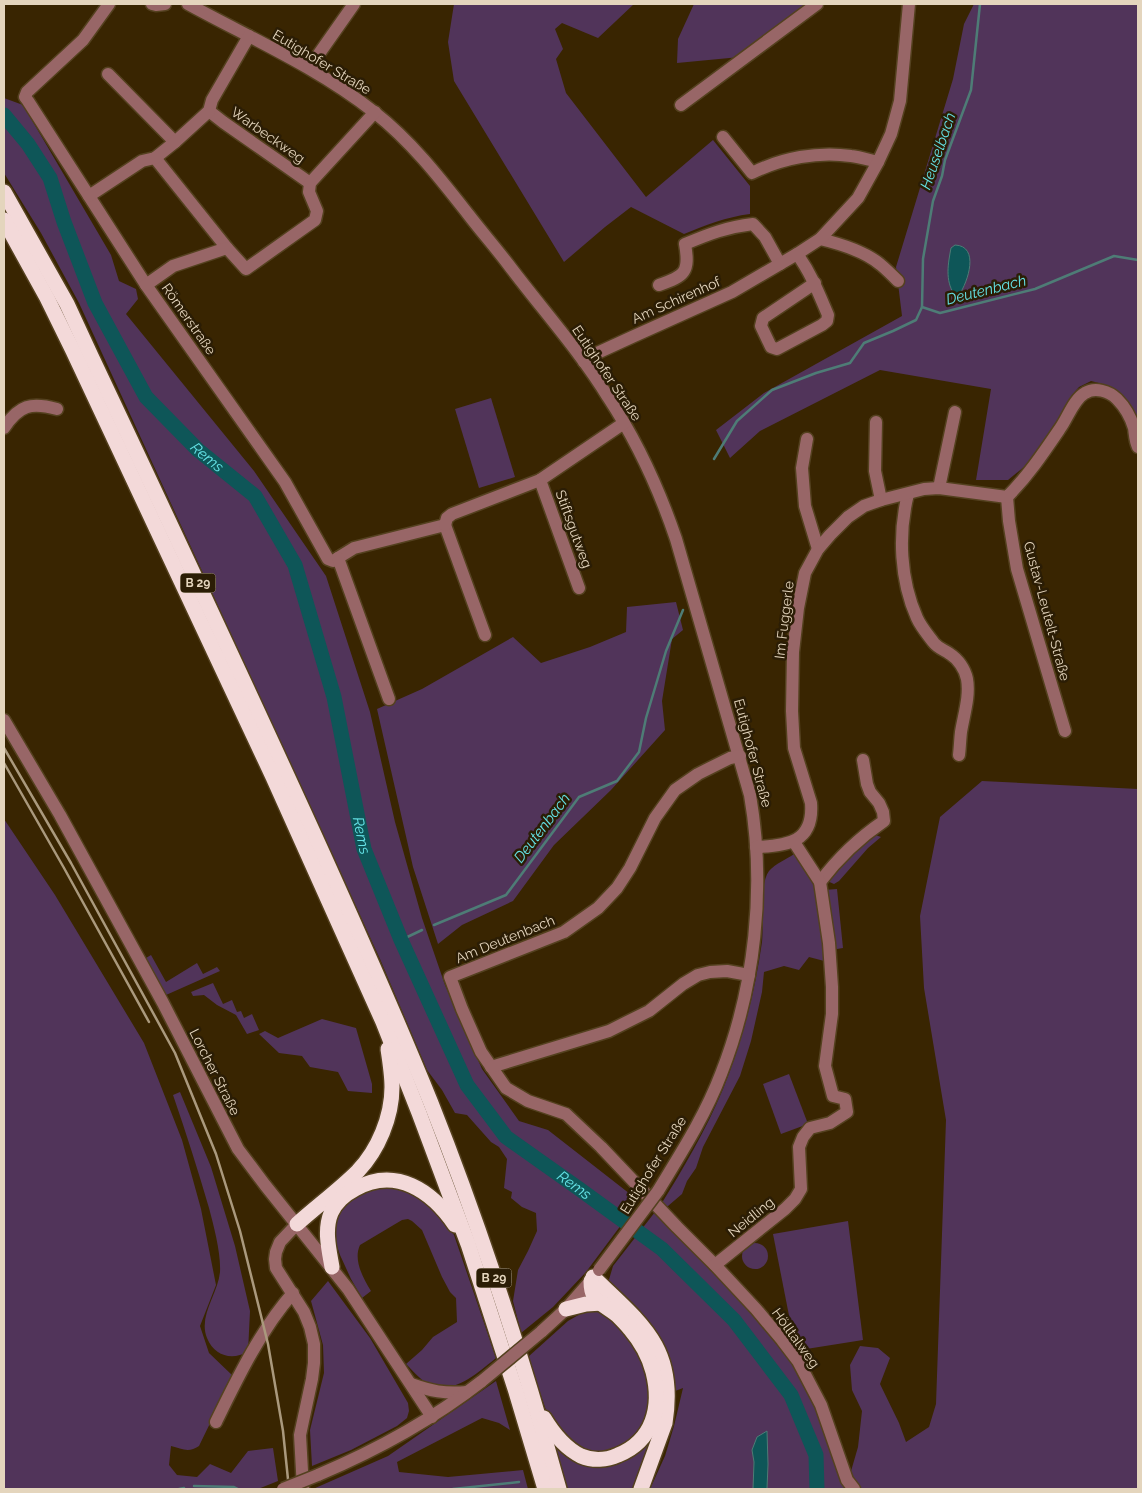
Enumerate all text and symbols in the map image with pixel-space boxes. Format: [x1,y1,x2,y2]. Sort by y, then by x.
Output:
street label: Eutighofer Straße [270,26,374,98]
street label: Warbeckweg [228,104,308,166]
water label: Heuselbach [916,110,960,192]
water label: Deutenbach [944,271,1028,309]
street label: Am Schirenhof [629,273,724,327]
street label: Römerstraße [159,280,219,358]
street label: Eutighofer Straße [569,322,645,424]
water label: Rems [187,439,227,476]
street label: Stiftsgutweg [552,488,596,570]
street label: Gustav-Leutelt-Straße [1021,540,1073,682]
road number: B 29 [180,574,216,592]
street label: Im Fuggerle [771,580,797,660]
street label: Eutighofer Straße [731,697,775,809]
water label: Deutenbach [510,790,574,866]
water label: Rems [349,815,374,857]
street label: Am Deutenbach [453,912,557,966]
street label: Lorcher Straße [186,1026,244,1118]
street label: Eutighofer Straße [617,1113,689,1217]
water label: Rems [554,1167,595,1204]
street label: Neidling [725,1194,777,1240]
road number: B 29 [476,1268,512,1288]
street label: Hölltalweg [769,1305,823,1371]

